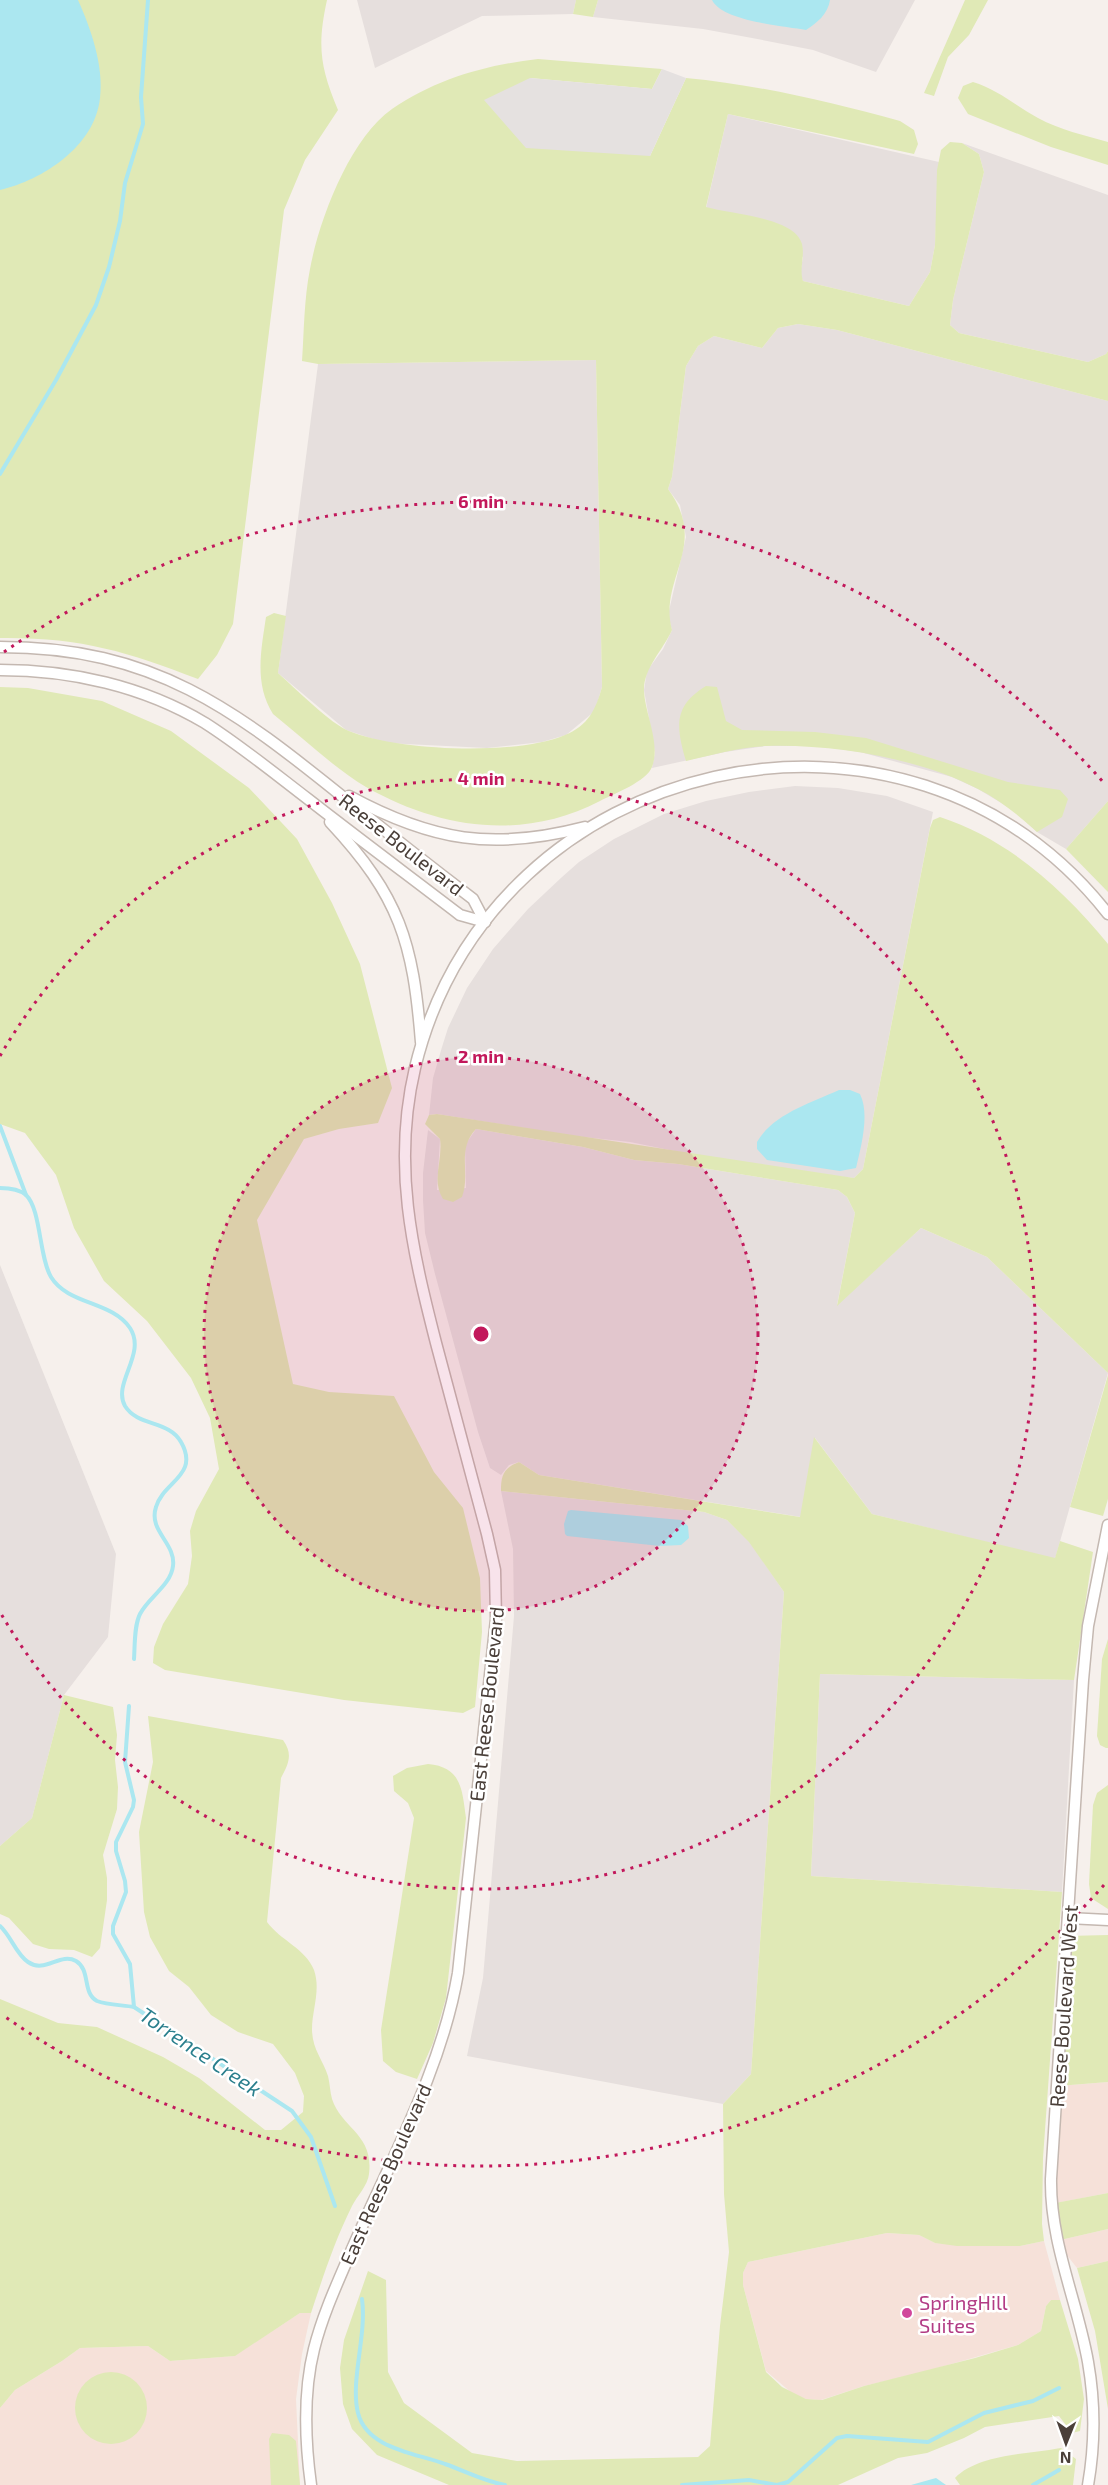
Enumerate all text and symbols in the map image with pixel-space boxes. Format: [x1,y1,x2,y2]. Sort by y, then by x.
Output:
text: 6 min [458,490,504,512]
text: 4 min [458,767,505,789]
street label: Reese Boulevard [335,788,469,900]
text: 2 min [458,1045,504,1067]
centre of rings [471,1324,491,1344]
street label: East Reese Boulevard [464,1605,508,1803]
street label: Reese Boulevard West [1044,1904,1082,2108]
water label: Torrence Creek [136,2001,267,2101]
street label: East Reese Boulevard [334,2080,436,2268]
place label: SpringHill Suites [919,2290,1008,2337]
marker: SpringHill Suites [900,2306,914,2320]
north arrow [1036,2413,1096,2473]
text: N [1060,2449,1072,2468]

